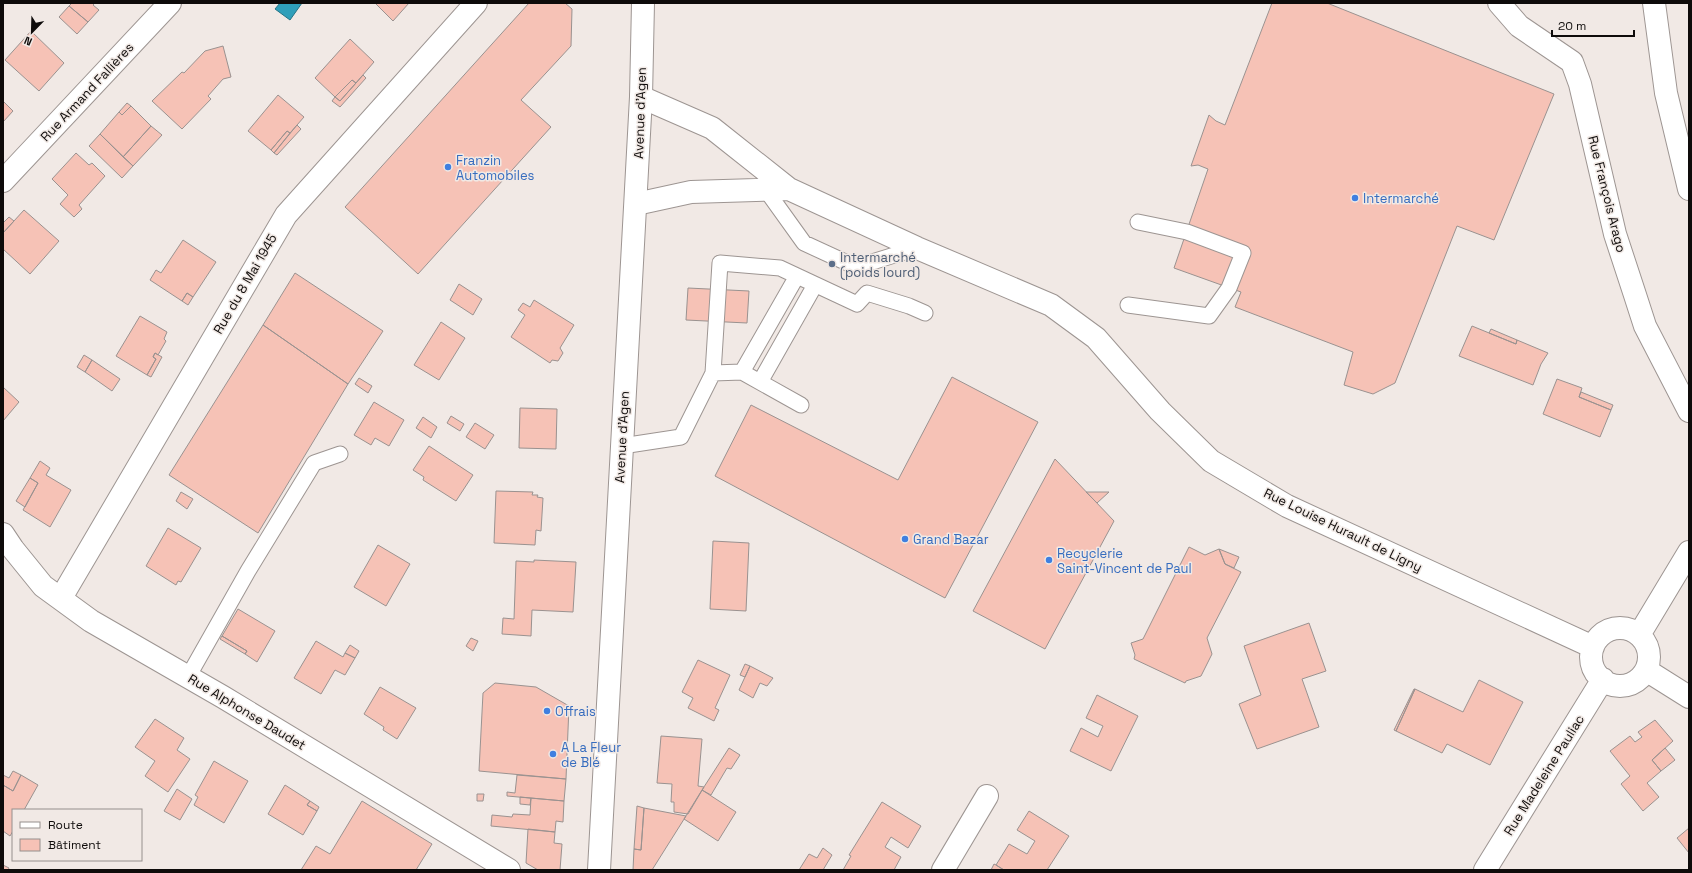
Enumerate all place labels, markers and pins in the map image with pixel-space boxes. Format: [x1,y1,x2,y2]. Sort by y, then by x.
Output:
place label: Franzin Automobiles [456,152,535,184]
marker: Franzin Automobiles [443,162,453,172]
place label: Intermarché [1363,190,1439,207]
marker: Intermarché [1350,193,1360,203]
place label: Intermarché (poids lourd) [840,249,920,281]
marker: Intermarché (poids lourd) [827,259,837,269]
place label: Grand Bazar [913,531,989,548]
marker: Grand Bazar [900,534,910,544]
place label: Recyclerie Saint-Vincent de Paul [1057,545,1192,577]
marker: Recyclerie Saint-Vincent de Paul [1044,555,1054,565]
place label: Offrais [555,703,596,720]
marker: Offrais [542,706,552,716]
place label: A La Fleur de Blé [561,739,621,771]
marker: A La Fleur de Blé [548,749,558,759]

